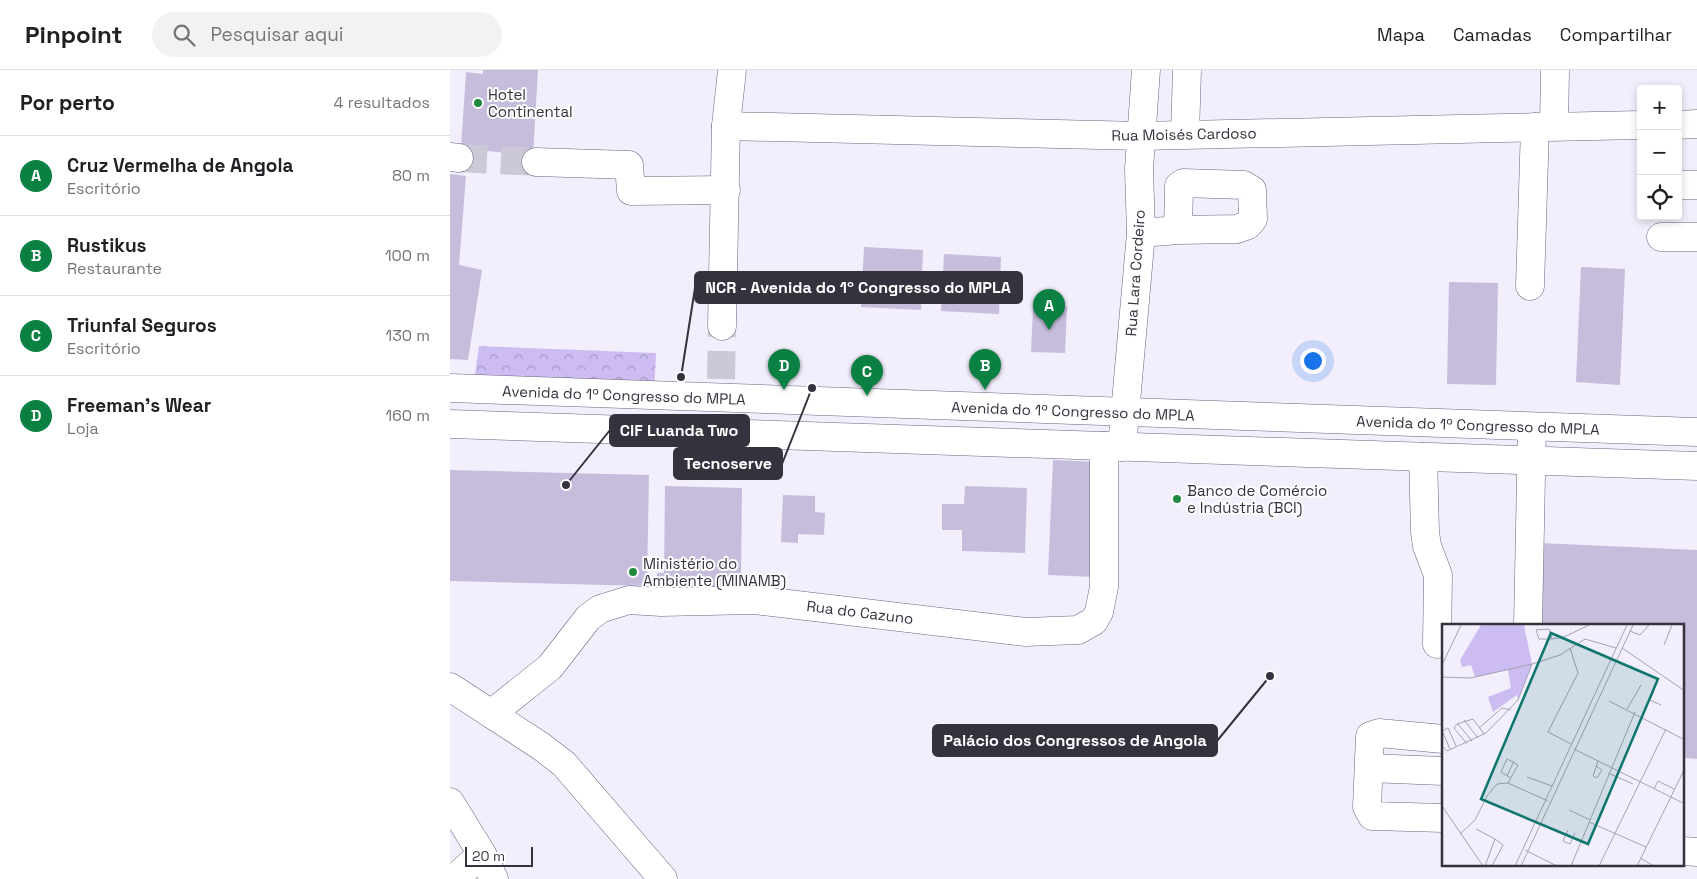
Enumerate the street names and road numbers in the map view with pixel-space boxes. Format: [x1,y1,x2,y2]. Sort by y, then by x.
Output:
street label: Rua Moisés Cardoso [1111,123,1257,145]
street label: Rua Lara Cordeiro [1121,209,1149,337]
street label: Avenida do 1º Congresso do MPLA [502,381,747,409]
street label: Avenida do 1º Congresso do MPLA [951,397,1196,425]
street label: Avenida do 1º Congresso do MPLA [1356,411,1601,439]
street label: Rua do Cazuno [805,596,915,628]

